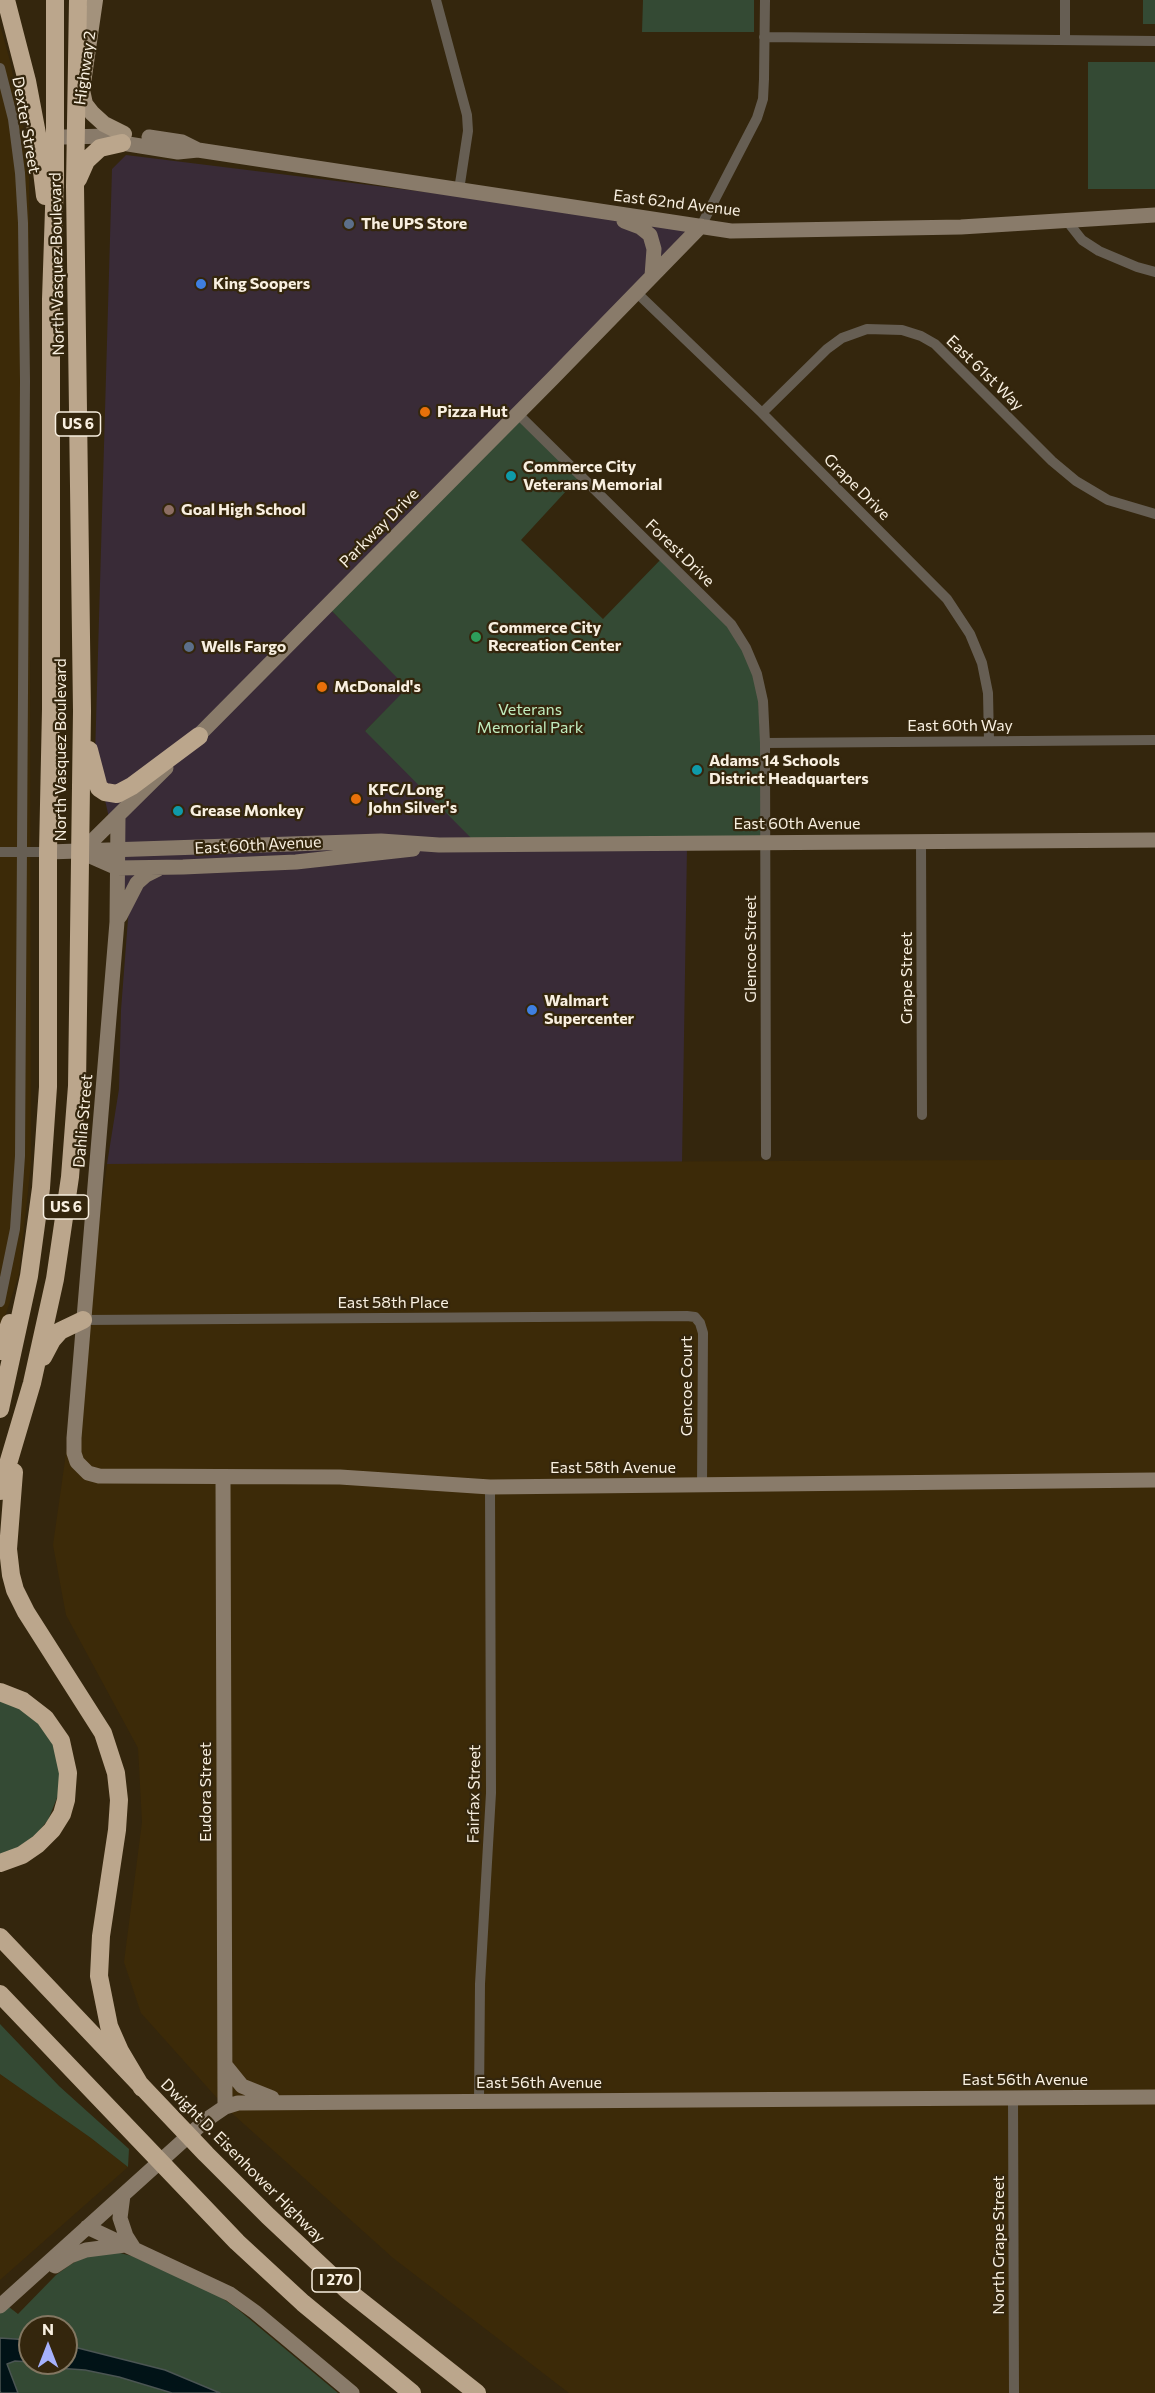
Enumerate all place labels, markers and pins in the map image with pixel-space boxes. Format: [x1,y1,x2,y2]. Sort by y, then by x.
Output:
place label: The UPS Store [361,214,467,234]
marker: The UPS Store [342,217,356,231]
place label: King Soopers [213,274,310,294]
marker: King Soopers [194,277,208,291]
place label: Pizza Hut [437,402,508,422]
marker: Pizza Hut [418,405,432,419]
place label: Commerce City Veterans Memorial [523,457,662,495]
marker: Commerce City Veterans Memorial [504,469,518,483]
place label: Goal High School [181,500,306,520]
marker: Goal High School [162,503,176,517]
place label: Commerce City Recreation Center [488,618,621,656]
marker: Commerce City Recreation Center [469,630,483,644]
place label: Wells Fargo [201,637,286,657]
marker: Wells Fargo [182,640,196,654]
place label: McDonald's [334,677,421,697]
marker: McDonald's [315,680,329,694]
place label: Adams 14 Schools District Headquarters [709,751,869,789]
marker: Adams 14 Schools District Headquarters [690,763,704,777]
place label: KFC/Long John Silver's [368,780,457,818]
marker: KFC/Long John Silver's [349,792,363,806]
place label: Grease Monkey [190,801,304,821]
marker: Grease Monkey [171,804,185,818]
place label: Walmart Supercenter [544,991,634,1029]
marker: Walmart Supercenter [525,1003,539,1017]

